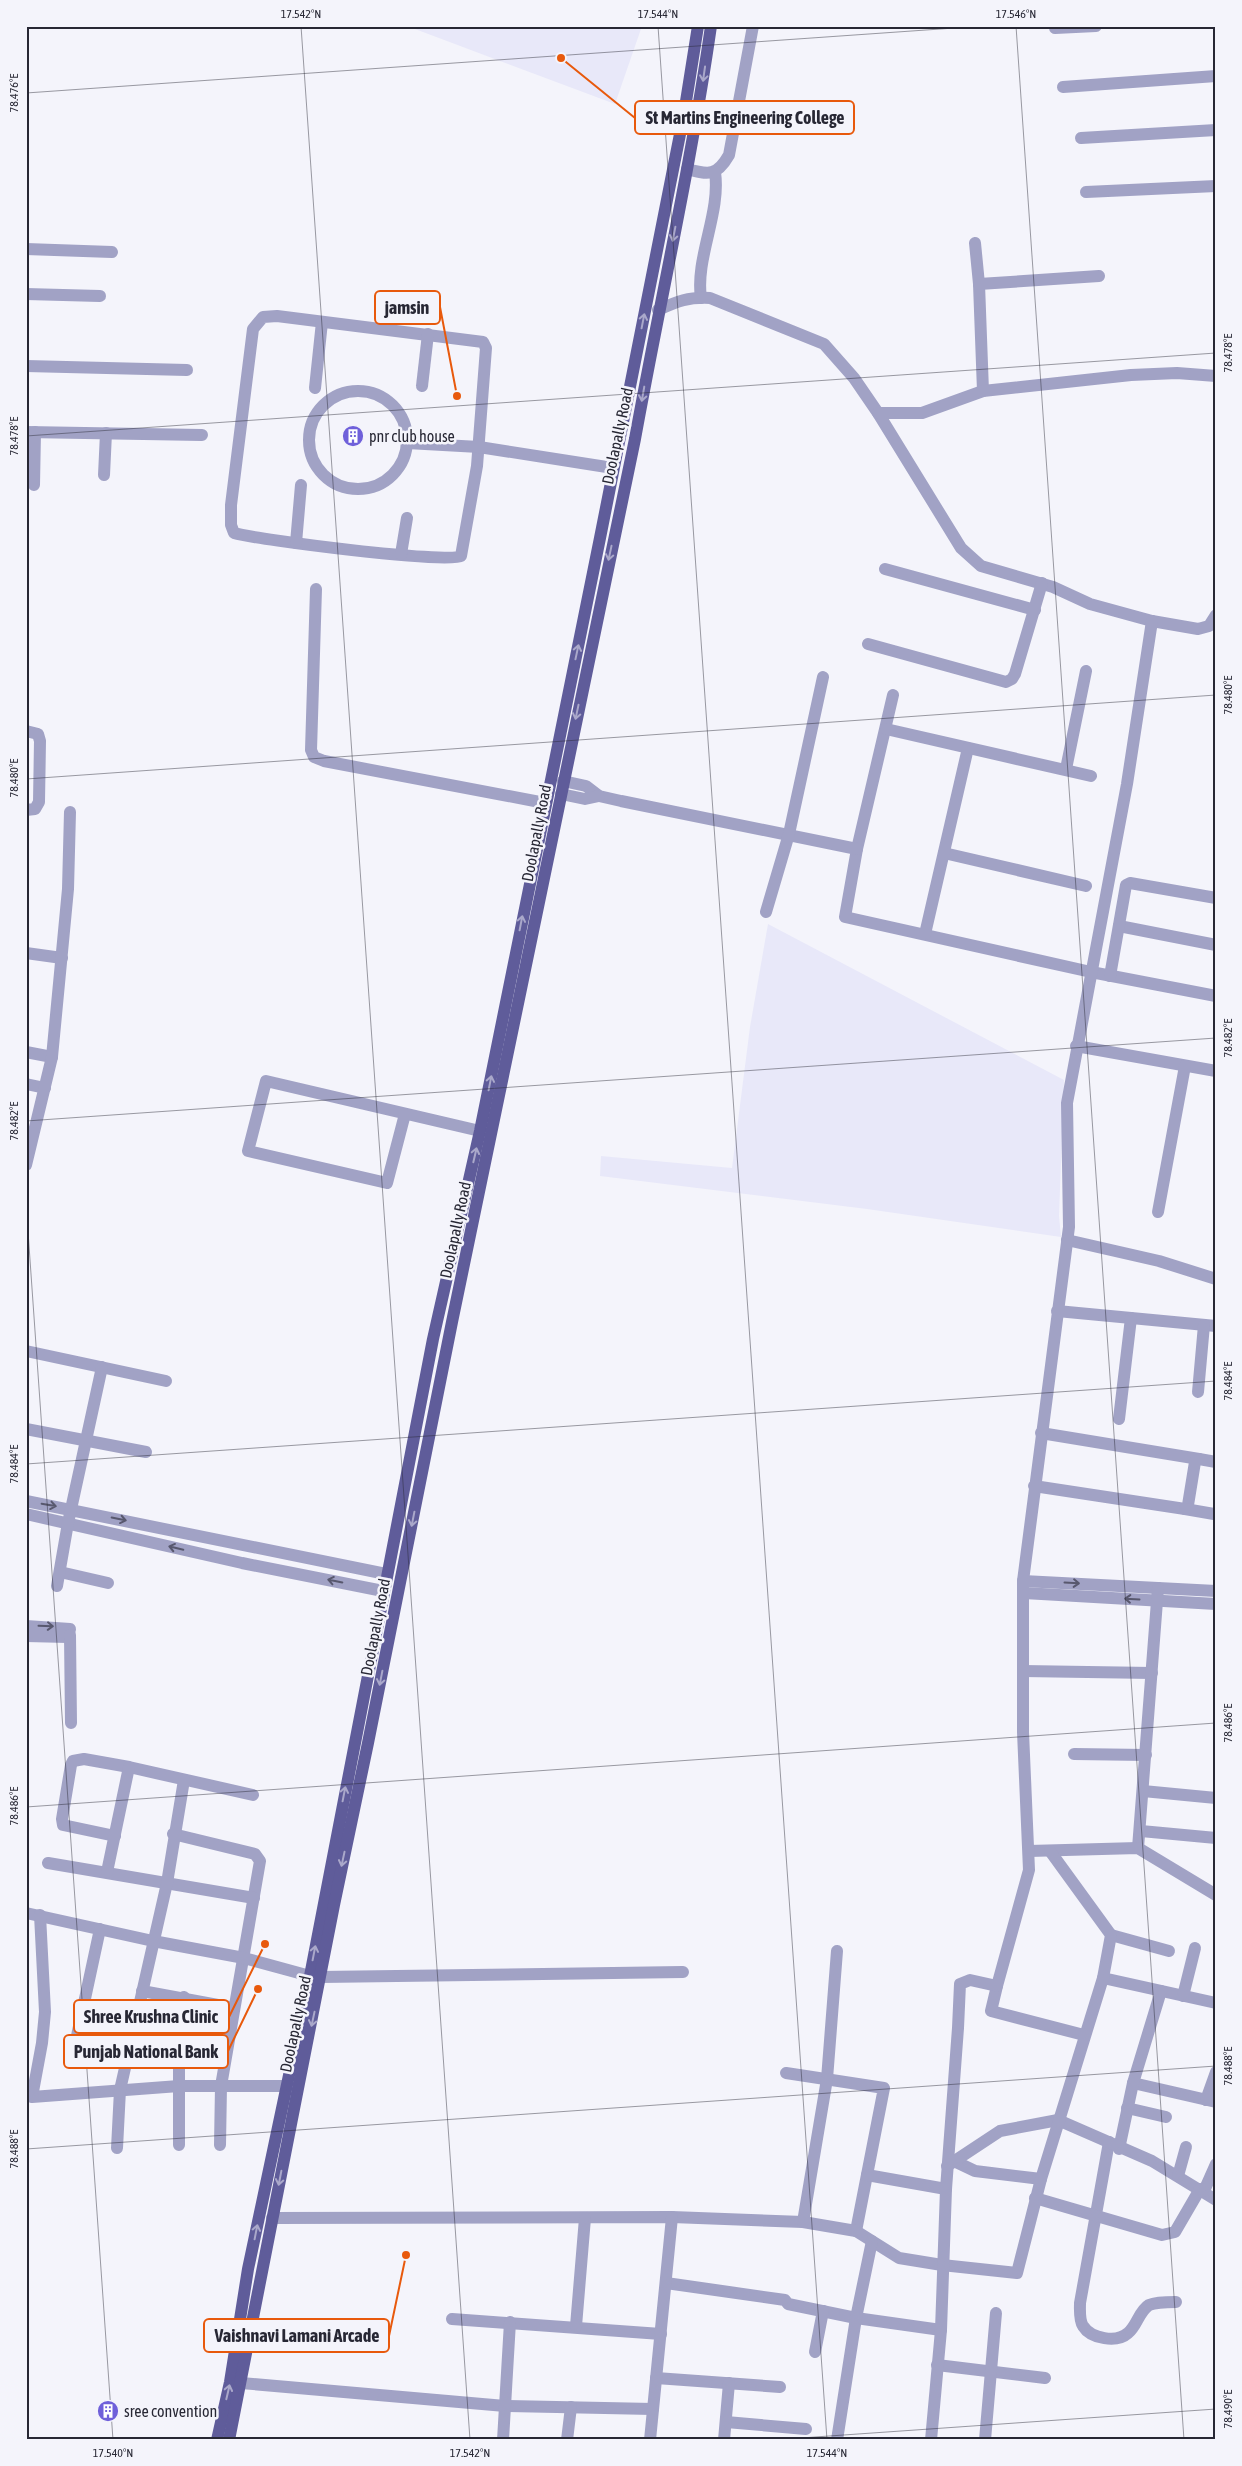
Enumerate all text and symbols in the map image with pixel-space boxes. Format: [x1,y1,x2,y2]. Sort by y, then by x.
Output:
text: 17.542°N [281,7,321,21]
text: 17.544°N [638,7,678,21]
text: 17.546°N [996,7,1036,21]
one-way arrow [699,66,709,82]
text: 78.476°E [7,74,21,112]
callout: St Martins Engineering College [635,101,854,134]
text: St Martins Engineering College [646,107,844,128]
one-way arrow [668,226,678,242]
callout: jamsin [375,291,440,324]
text: jamsin [384,297,430,318]
one-way arrow [638,313,648,329]
text: 78.478°E [1221,334,1235,372]
one-way arrow [638,385,647,401]
street label: Doolapally Road [598,386,637,486]
text: 78.478°E [7,417,21,455]
building icon: pnr club house [341,424,365,448]
place label: pnr club house [369,427,455,446]
one-way arrow [605,544,614,560]
one-way arrow [572,644,582,660]
text: 78.480°E [1221,676,1235,714]
one-way arrow [572,704,581,720]
text: 78.480°E [7,759,21,797]
street label: Doolapally Road [518,783,555,883]
one-way arrow [517,916,527,932]
text: 78.482°E [1221,1019,1235,1057]
one-way arrow [486,1075,495,1091]
text: 78.482°E [7,1102,21,1140]
one-way arrow [471,1148,480,1164]
street label: Doolapally Road [436,1180,475,1280]
text: 78.484°E [1221,1362,1235,1400]
text: 78.484°E [7,1445,21,1483]
one-way arrow [40,1500,56,1510]
one-way arrow [407,1511,417,1527]
one-way arrow [110,1514,126,1524]
one-way arrow [169,1543,185,1552]
one-way arrow [328,1576,344,1585]
street label: Doolapally Road [357,1577,394,1677]
one-way arrow [1063,1579,1079,1588]
one-way arrow [1124,1595,1140,1604]
one-way arrow [38,1621,54,1631]
one-way arrow [376,1670,385,1686]
text: 78.486°E [1221,1704,1235,1742]
one-way arrow [340,1786,350,1802]
text: 78.486°E [7,1787,21,1825]
one-way arrow [338,1851,348,1867]
one-way arrow [310,1946,319,1962]
street label: Doolapally Road [276,1974,315,2074]
callout: Shree Krushna Clinic [74,2000,229,2033]
text: Shree Krushna Clinic [84,2006,219,2027]
one-way arrow [307,2010,317,2026]
callout: Punjab National Bank [64,2035,228,2068]
text: Punjab National Bank [74,2041,219,2062]
text: 78.488°E [1221,2047,1235,2085]
text: 78.488°E [7,2130,21,2168]
one-way arrow [274,2170,284,2186]
one-way arrow [251,2225,261,2241]
callout: Vaishnavi Lamani Arcade [204,2319,389,2352]
text: Vaishnavi Lamani Arcade [214,2325,379,2346]
one-way arrow [224,2385,233,2401]
text: 78.490°E [1221,2390,1235,2428]
building icon: sree convention [96,2399,120,2423]
place label: sree convention [124,2402,217,2420]
text: 17.540°N [93,2446,133,2460]
text: 17.542°N [450,2446,490,2460]
text: 17.544°N [807,2446,847,2460]

